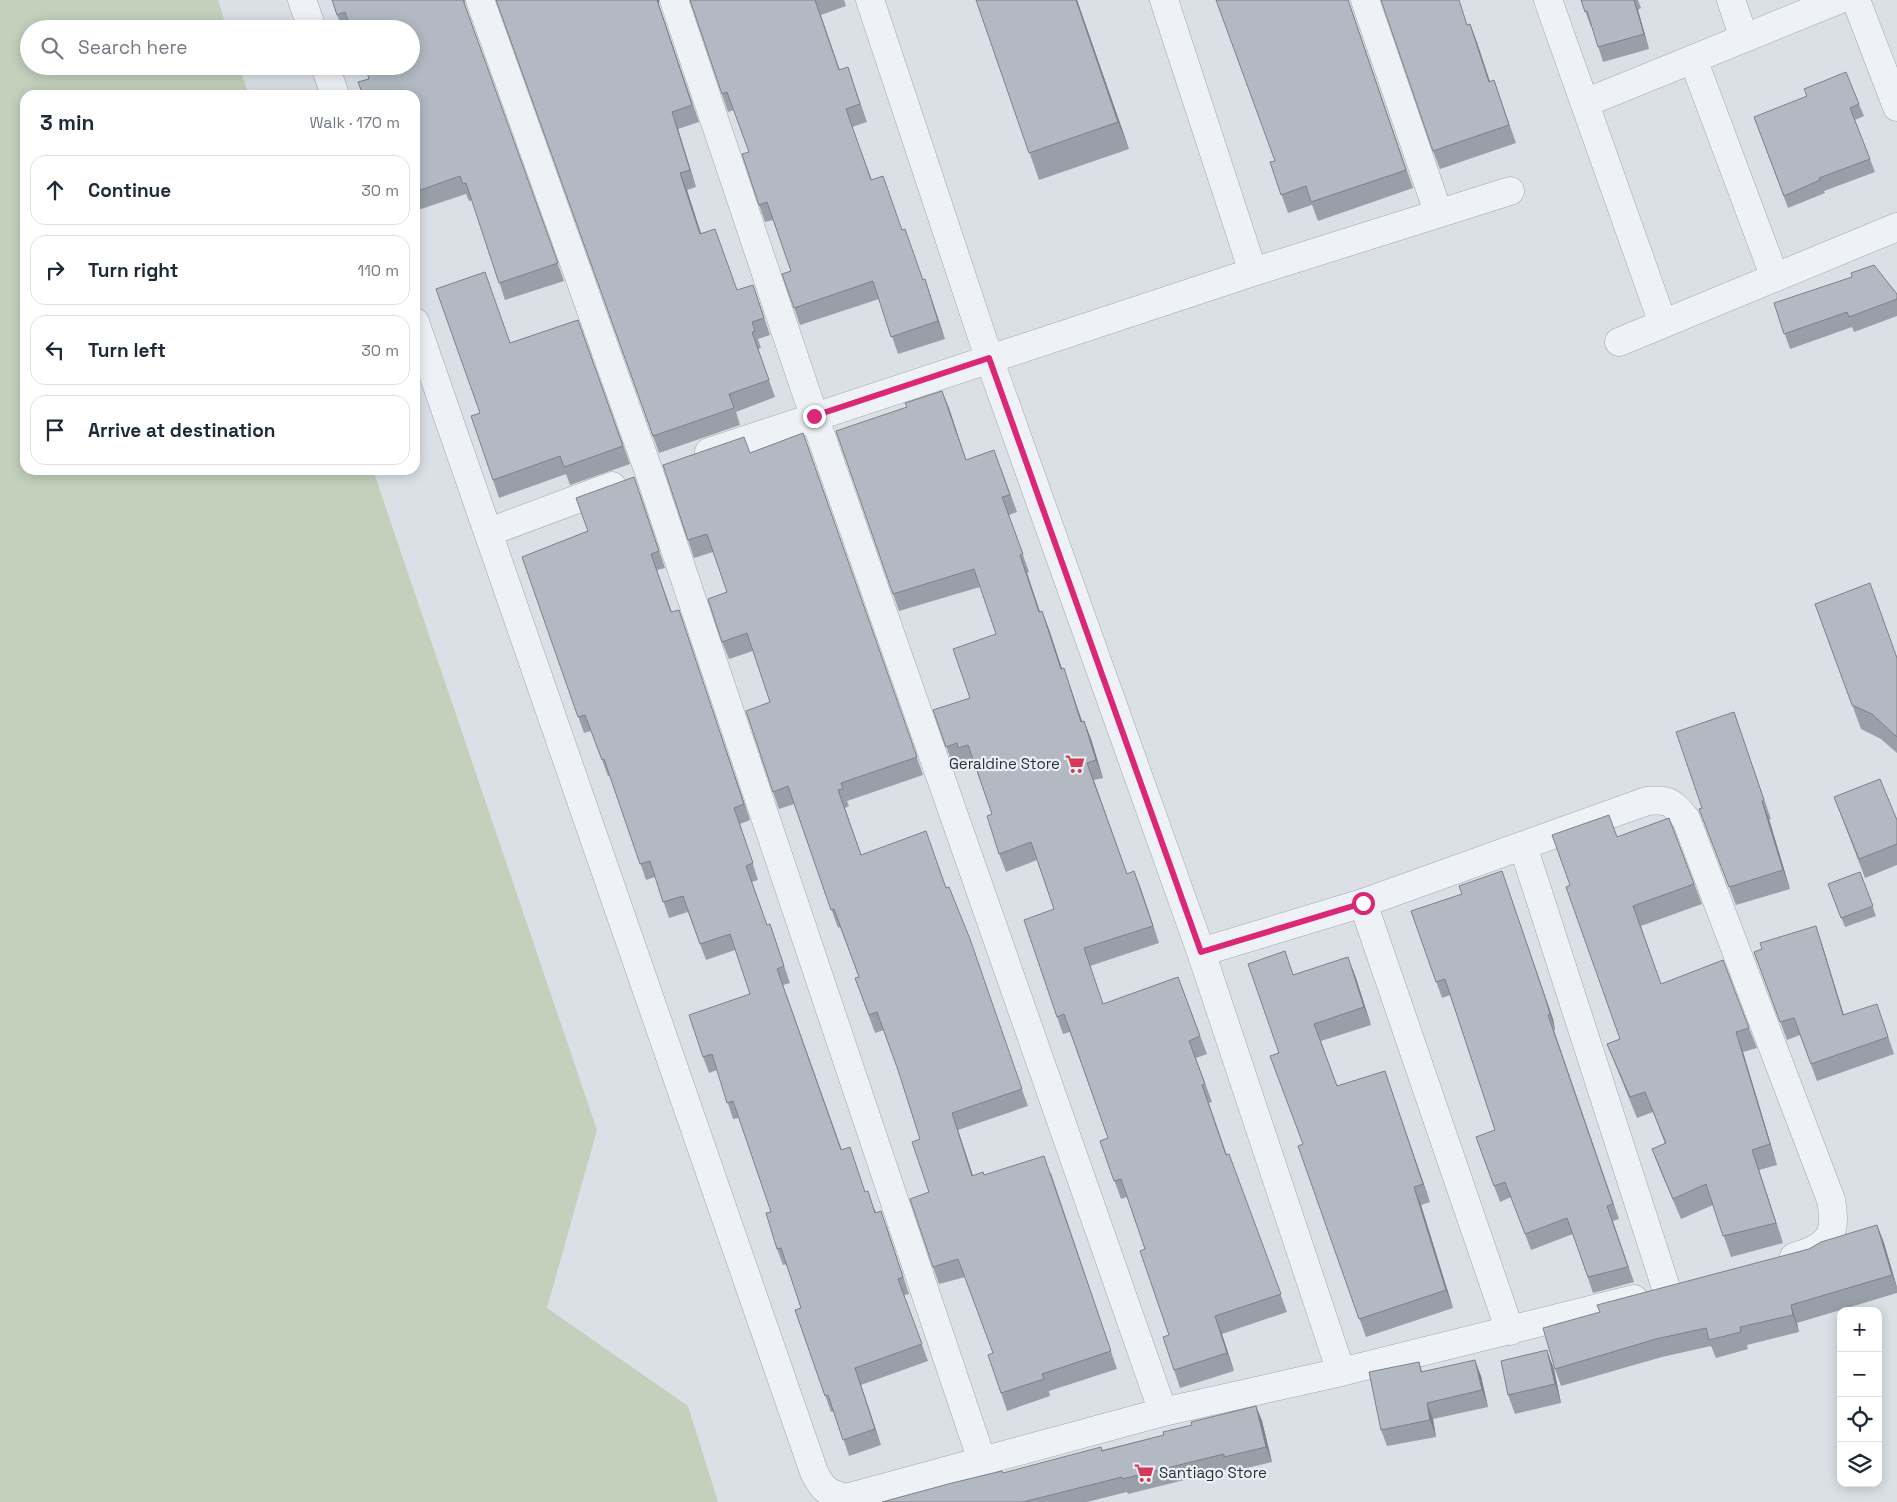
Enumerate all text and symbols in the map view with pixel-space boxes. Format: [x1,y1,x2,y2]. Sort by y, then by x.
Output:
search box [20,20,420,75]
icon: search [38,34,66,62]
text: Search here [78,35,188,60]
text: 3 min [40,109,95,136]
text: Walk · 170 m [310,112,400,133]
icon: ahead [41,176,69,204]
text: Continue [88,178,171,203]
text: 30 m [361,180,399,201]
icon: right [41,256,69,284]
text: Turn right [88,258,178,283]
text: 110 m [357,260,399,281]
icon: left [41,336,69,364]
text: Turn left [88,338,166,363]
text: 30 m [361,340,399,361]
route end [803,405,826,428]
icon: arrive [41,416,69,444]
text: Arrive at destination [88,418,276,443]
supermarket icon: Geraldine Store [1064,753,1086,775]
place label: Geraldine Store [949,754,1060,773]
route start [1352,892,1375,915]
map controls [1837,1307,1882,1487]
button: + [1837,1307,1882,1352]
button: − [1837,1352,1882,1397]
button: locate [1837,1397,1882,1442]
button: layers [1837,1442,1882,1487]
supermarket icon: Santiago Store [1133,1462,1155,1484]
place label: Santiago Store [1159,1463,1267,1482]

